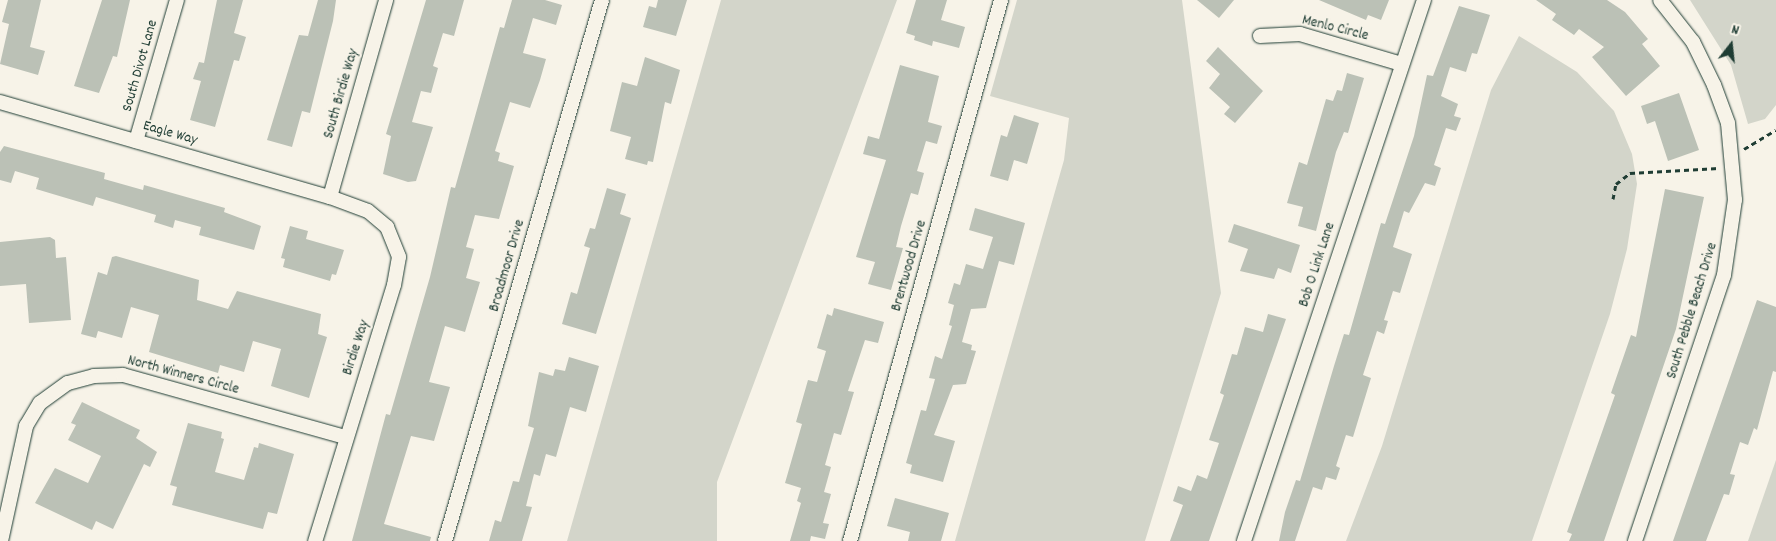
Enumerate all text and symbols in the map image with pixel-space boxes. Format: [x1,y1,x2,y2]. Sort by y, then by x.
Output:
street label: Menlo Circle [1300,12,1370,46]
street label: South Divot Lane [119,18,163,114]
north arrow [1706,20,1756,70]
text: N [1729,20,1741,41]
street label: South Birdie Way [321,47,363,141]
street label: Eagle Way [141,118,199,150]
street label: Broadmoor Drive [486,218,530,314]
street label: Brentwood Drive [888,218,932,314]
street label: Bob O Link Lane [1296,220,1340,310]
street label: South Pebble Beach Drive [1664,241,1722,381]
street label: Birdie Way [340,318,374,378]
street label: North Winners Circle [125,352,241,400]

